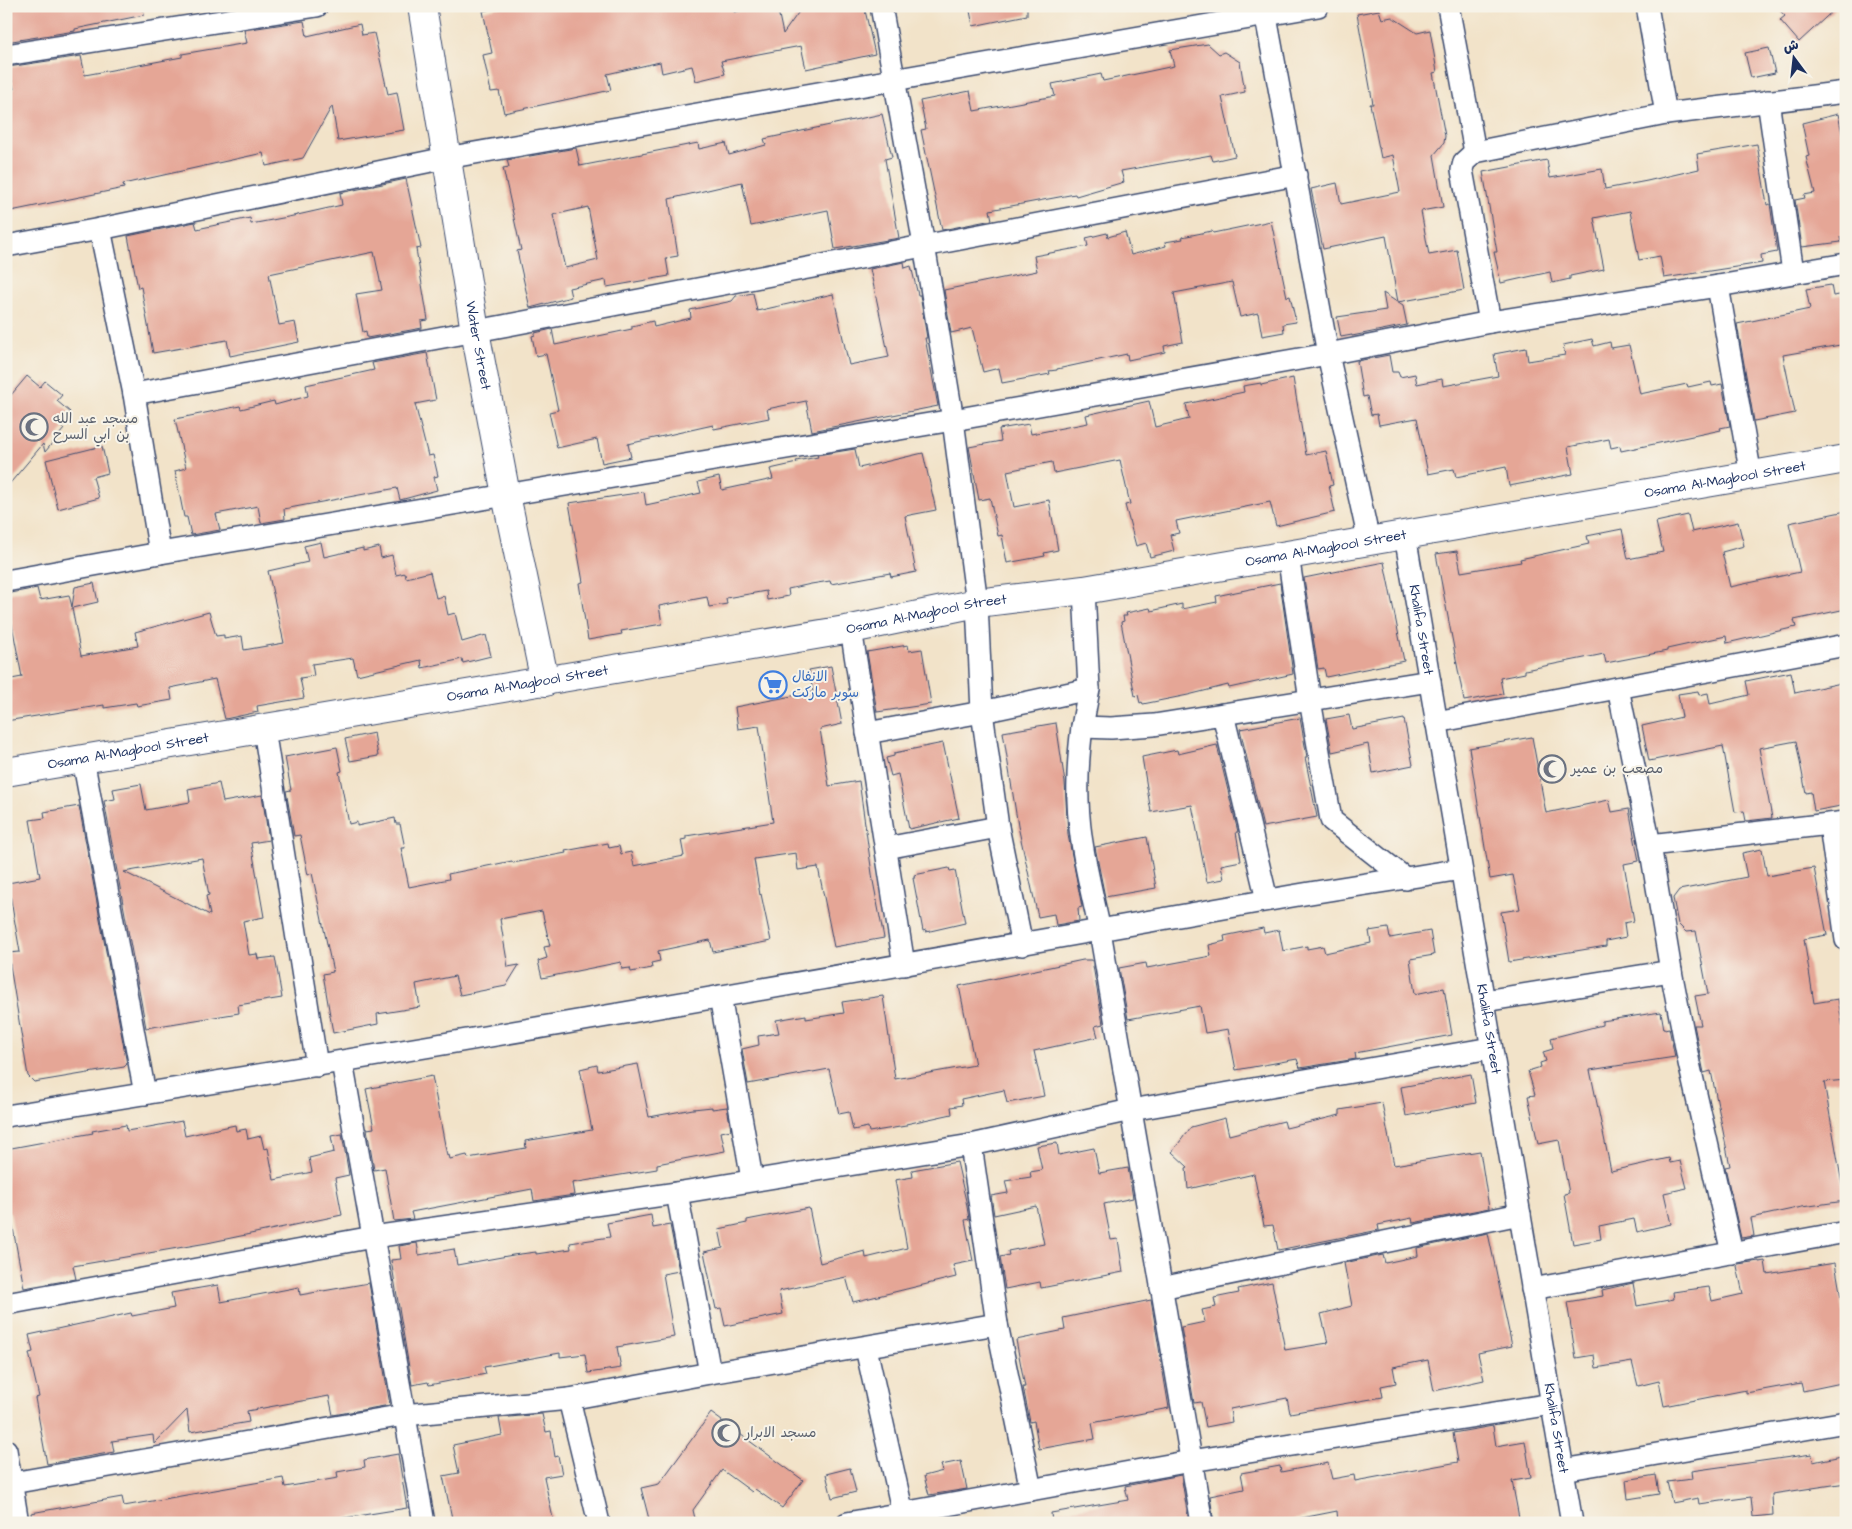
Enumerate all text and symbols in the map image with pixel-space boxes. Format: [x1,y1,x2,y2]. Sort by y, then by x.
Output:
north arrow [1770,32,1820,82]
text: ش [1781,35,1801,58]
street label: Water Street [460,299,496,392]
place label: مسجد عبد الله بن ابي السرح [53,409,138,447]
mosque icon: مسجد عبد الله بن ابي السرح [19,412,49,442]
street label: Osama Al-Magbool Street [1643,456,1808,503]
street label: Osama Al-Magbool Street [1244,525,1408,572]
street label: Khalifa Street [1404,583,1439,677]
street label: Osama Al-Magbool Street [844,589,1008,640]
street label: Osama Al-Magbool Street [445,660,610,707]
place label: الانفال سوبر ماركت [792,667,859,703]
supermarket icon: الانفال سوبر ماركت [758,670,788,700]
street label: Osama Al-Magbool Street [46,728,211,775]
mosque icon: مصعب بن عمير [1537,754,1567,784]
place label: مصعب بن عمير [1570,759,1663,779]
street label: Khalifa Street [1471,982,1506,1076]
street label: Khalifa Street [1539,1382,1574,1475]
mosque icon: مسجد الابرار [711,1418,741,1448]
place label: مسجد الابرار [744,1423,816,1443]

